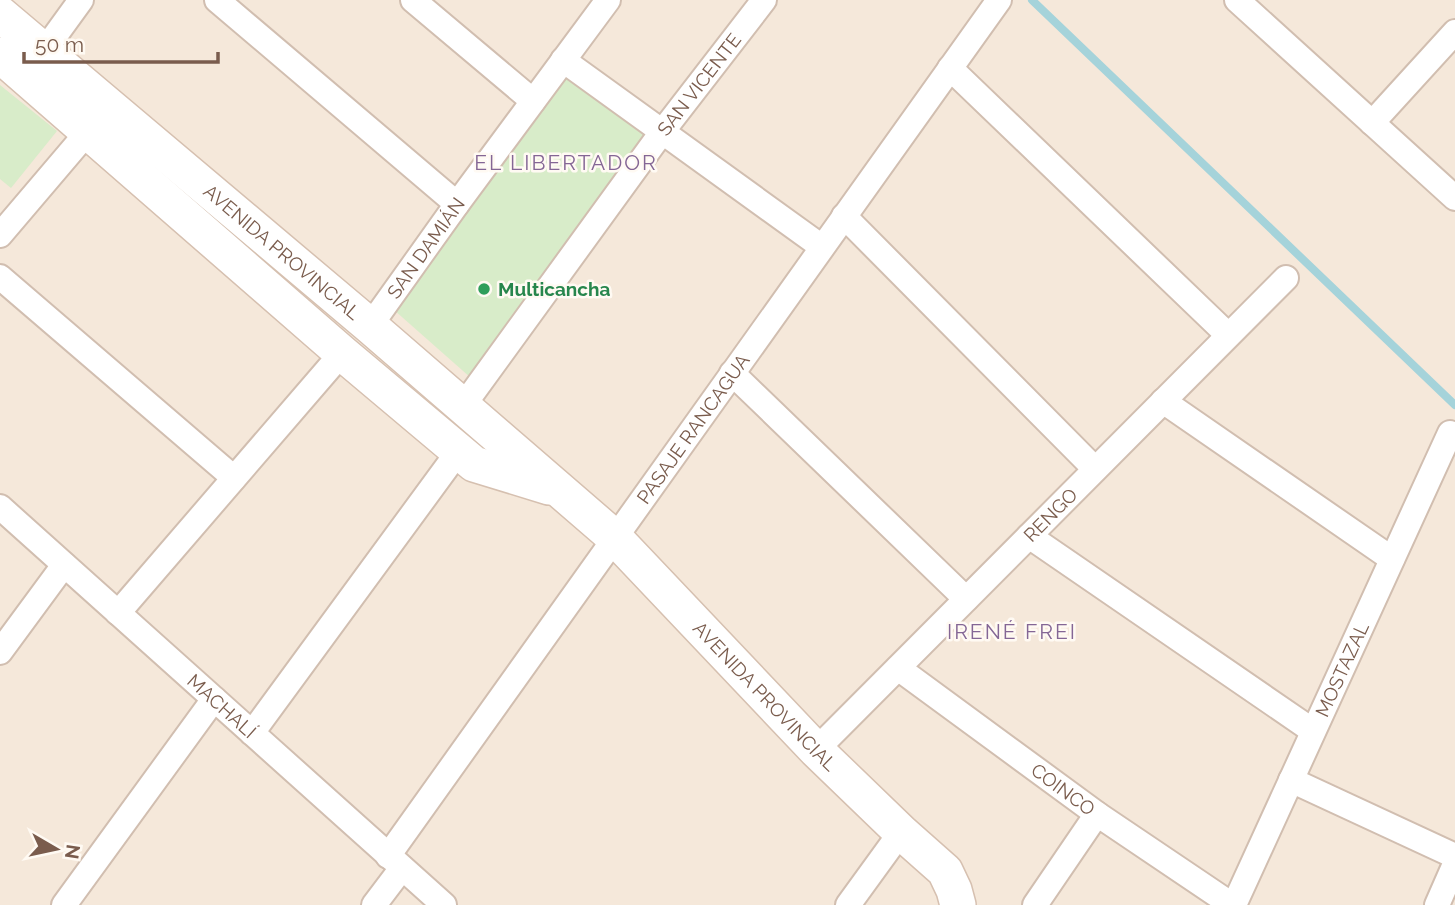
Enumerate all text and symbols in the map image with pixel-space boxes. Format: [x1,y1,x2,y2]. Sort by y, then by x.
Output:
scale bar [24,21,219,65]
street label: SAN VICENTE [653,29,745,140]
text: 50 m [35,32,84,57]
district label: EL LIBERTADOR [474,150,658,175]
street label: AVENIDA PROVINCIAL [199,180,365,324]
street label: SAN DAMIÁN [382,193,469,302]
place label: Multicancha [498,278,611,300]
marker: Multicancha [476,281,492,297]
street label: PASAJE RANCAGUA [632,349,754,508]
street label: RENGO [1019,483,1082,546]
street label: AVENIDA PROVINCIAL [689,617,841,775]
district label: IRENÉ FREI [947,619,1077,644]
street label: MOSTAZAL [1311,619,1373,720]
street label: MACHALÍ [183,669,261,743]
street label: COINCO [1027,759,1100,820]
north arrow [21,814,91,884]
text: N [61,843,85,861]

